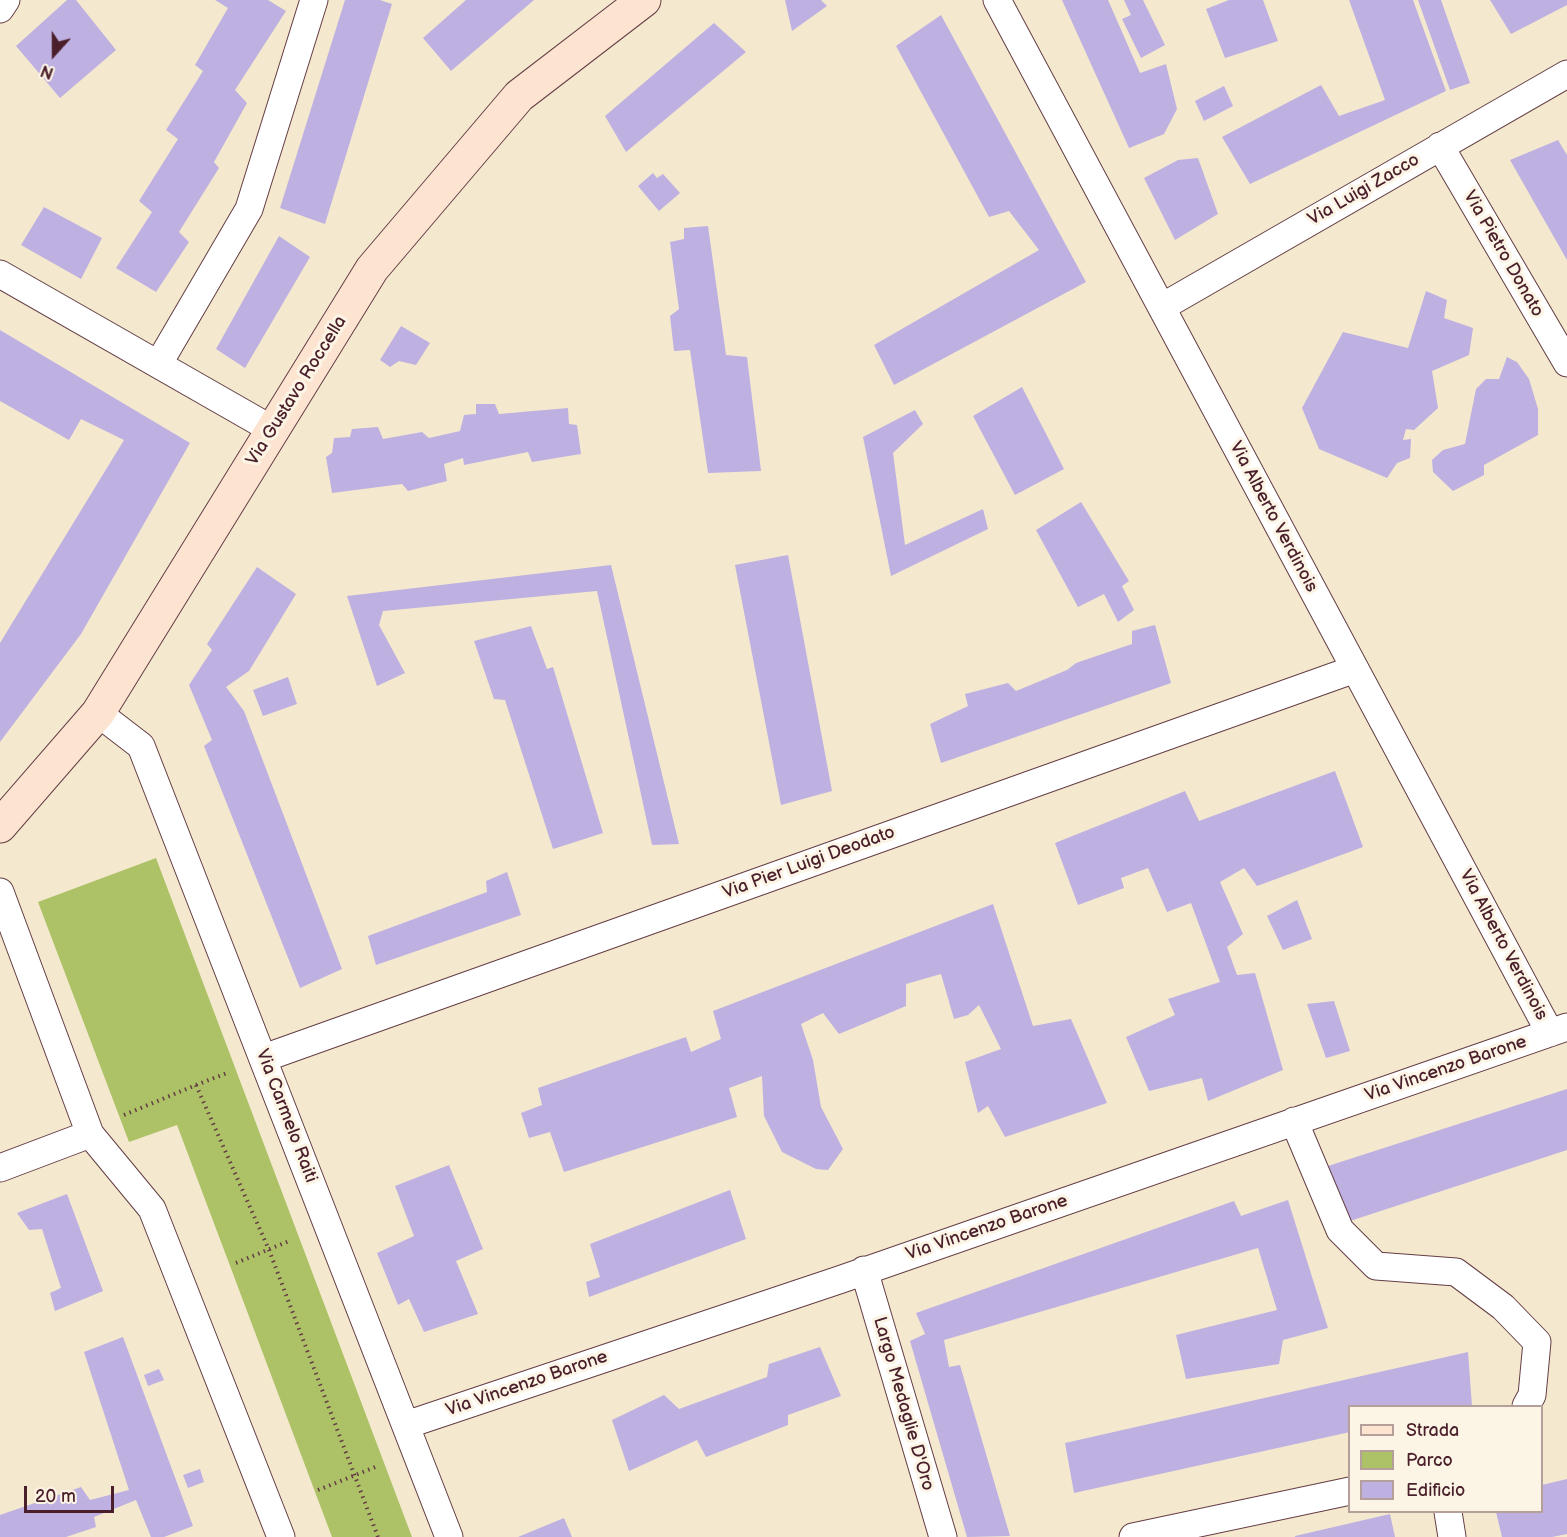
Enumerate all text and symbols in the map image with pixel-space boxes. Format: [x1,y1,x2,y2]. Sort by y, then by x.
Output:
north arrow [24,24,84,84]
text: N [38,60,56,82]
street label: Via Luigi Zacco [1304,149,1424,231]
street label: Via Pietro Donato [1458,187,1548,321]
street label: Via Gustavo Roccella [242,312,352,470]
street label: Via Alberto Verdinois [1224,438,1322,596]
street label: Via Pier Luigi Deodato [720,822,898,904]
street label: Via Alberto Verdinois [1454,866,1552,1024]
street label: Via Vincenzo Barone [1362,1031,1530,1107]
street label: Via Carmelo Raiti [251,1046,321,1186]
street label: Via Vincenzo Barone [903,1190,1071,1266]
street label: Largo Medaglie D'Oro [868,1315,938,1493]
street label: Via Vincenzo Barone [443,1346,611,1422]
legend [1348,1405,1543,1513]
text: Strada [1406,1420,1459,1441]
text: Parco [1406,1450,1453,1471]
scale bar [27,1474,117,1512]
text: Edificio [1406,1480,1465,1501]
text: 20 m [35,1486,76,1507]

